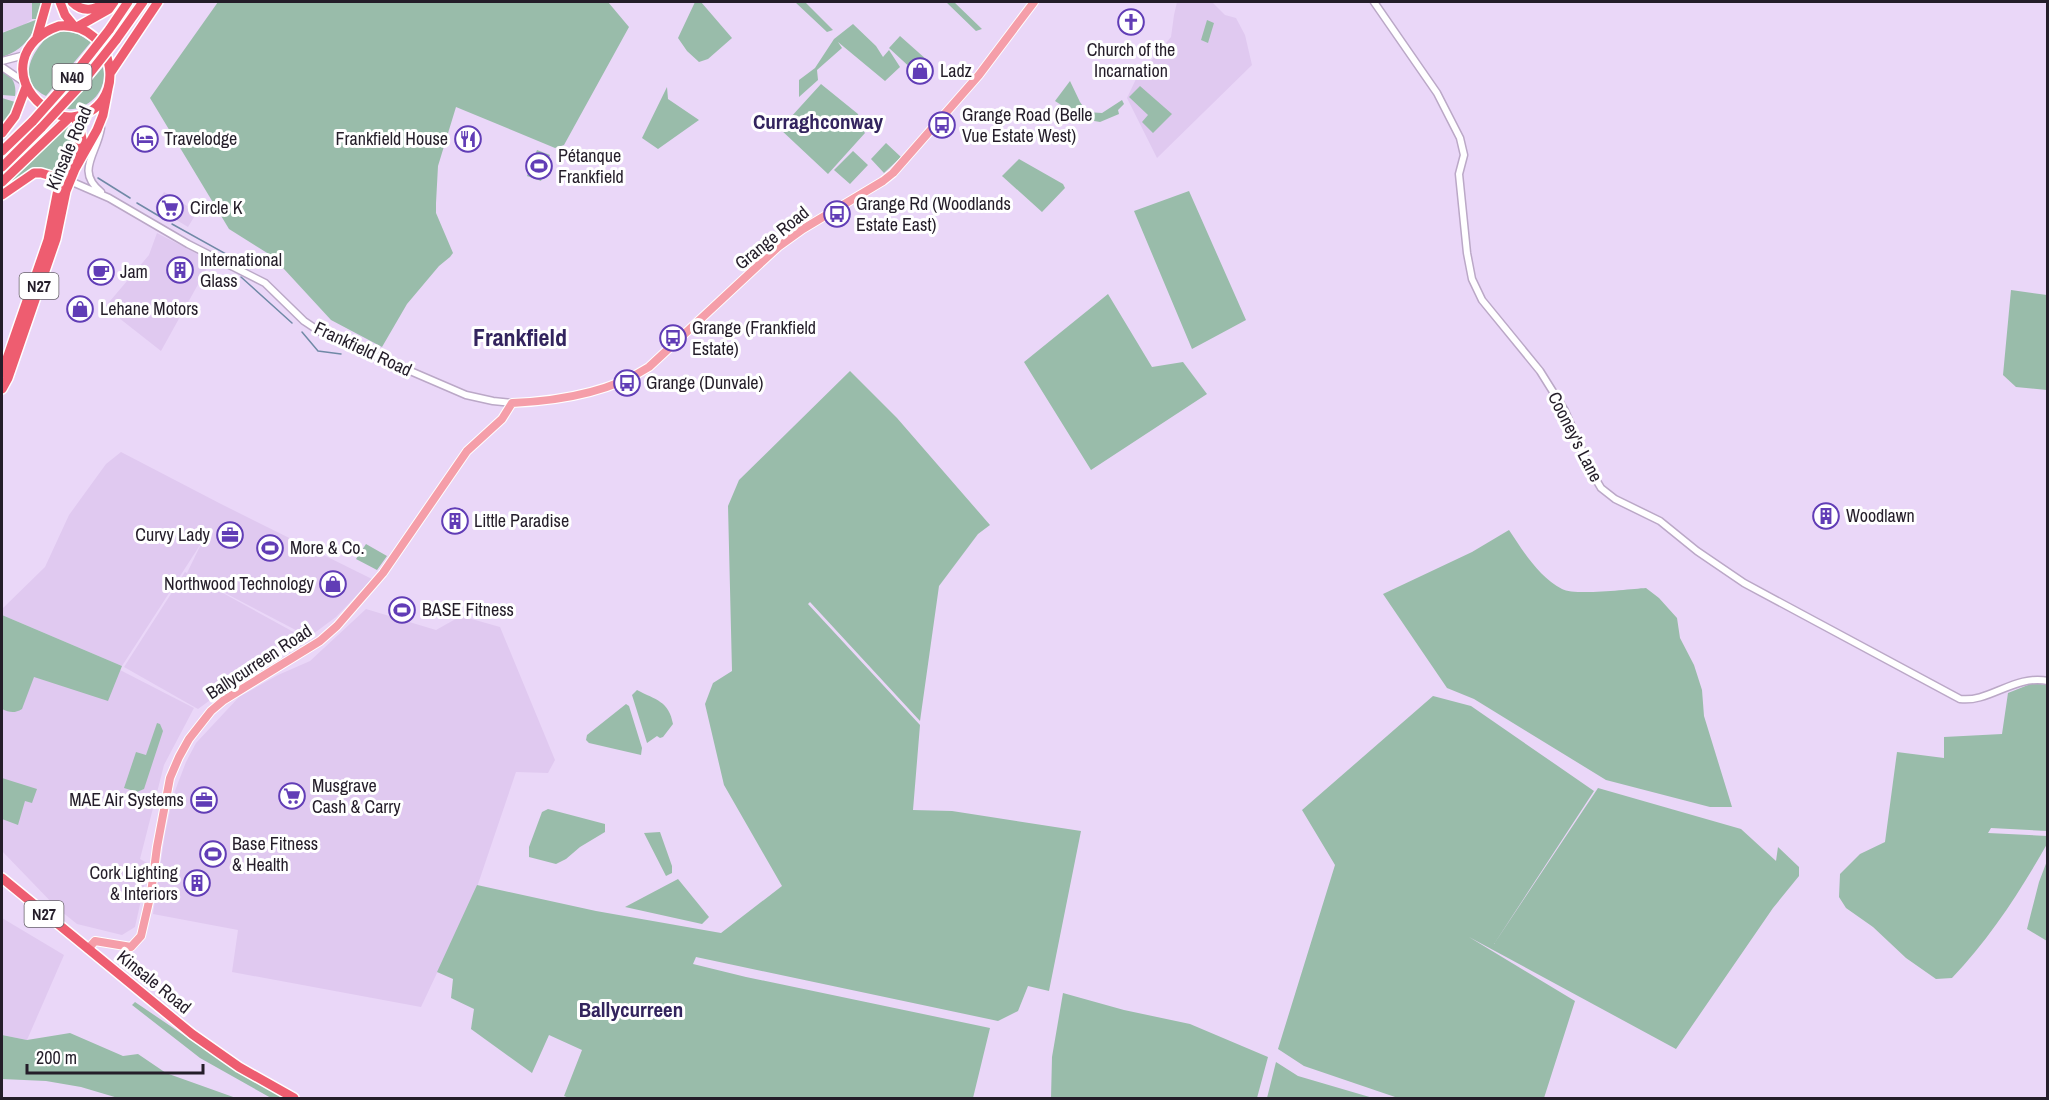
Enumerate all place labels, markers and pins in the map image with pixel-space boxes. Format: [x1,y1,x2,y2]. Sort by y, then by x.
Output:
church icon: Church of the Incarnation [1116,7,1146,37]
place label: Church of the Incarnation [1087,37,1175,83]
shop icon: Ladz [905,56,935,86]
place label: Ladz [940,58,972,83]
place label: Grange Road (Belle Vue Estate West) [962,102,1092,148]
bus stop icon: Grange Road (Belle Vue Estate West) [927,110,957,140]
hotel icon: Travelodge [130,124,160,154]
restaurant icon: Frankfield House [453,124,483,154]
place label: Travelodge [164,126,237,151]
place label: Frankfield House [336,126,448,151]
place label: Pétanque Frankfield [558,143,624,189]
sports icon: Pétanque Frankfield [524,151,554,181]
place label: Grange Rd (Woodlands Estate East) [856,191,1011,237]
supermarket icon: Circle K [155,193,185,223]
place label: Circle K [190,195,243,220]
bus stop icon: Grange Rd (Woodlands Estate East) [822,199,852,229]
place label: International Glass [200,247,282,293]
building icon: International Glass [165,255,195,285]
cafe icon: Jam [86,257,116,287]
place label: Jam [120,259,148,284]
shop icon: Lehane Motors [65,294,95,324]
place label: Lehane Motors [100,296,198,321]
place label: Grange (Frankfield Estate) [692,315,816,361]
bus stop icon: Grange (Frankfield Estate) [658,323,688,353]
bus stop icon: Grange (Dunvale) [612,368,642,398]
place label: Grange (Dunvale) [646,370,763,395]
building icon: Woodlawn [1811,501,1841,531]
place label: Woodlawn [1846,503,1915,528]
building icon: Little Paradise [440,506,470,536]
place label: Little Paradise [474,508,569,533]
office icon: Curvy Lady [215,520,245,550]
place label: Curvy Lady [135,522,211,547]
sports icon: More & Co. [255,533,285,563]
place label: More & Co. [290,535,365,560]
shop icon: Northwood Technology [318,569,348,599]
place label: Northwood Technology [164,571,315,596]
sports icon: BASE Fitness [387,595,417,625]
place label: BASE Fitness [422,597,514,622]
place label: Musgrave Cash & Carry [312,773,401,819]
supermarket icon: Musgrave Cash & Carry [277,781,307,811]
office icon: MAE Air Systems [189,785,219,815]
place label: MAE Air Systems [69,787,184,812]
place label: Base Fitness & Health [232,831,318,877]
sports icon: Base Fitness & Health [198,839,228,869]
place label: Cork Lighting & Interiors [89,860,179,906]
building icon: Cork Lighting & Interiors [182,868,212,898]

